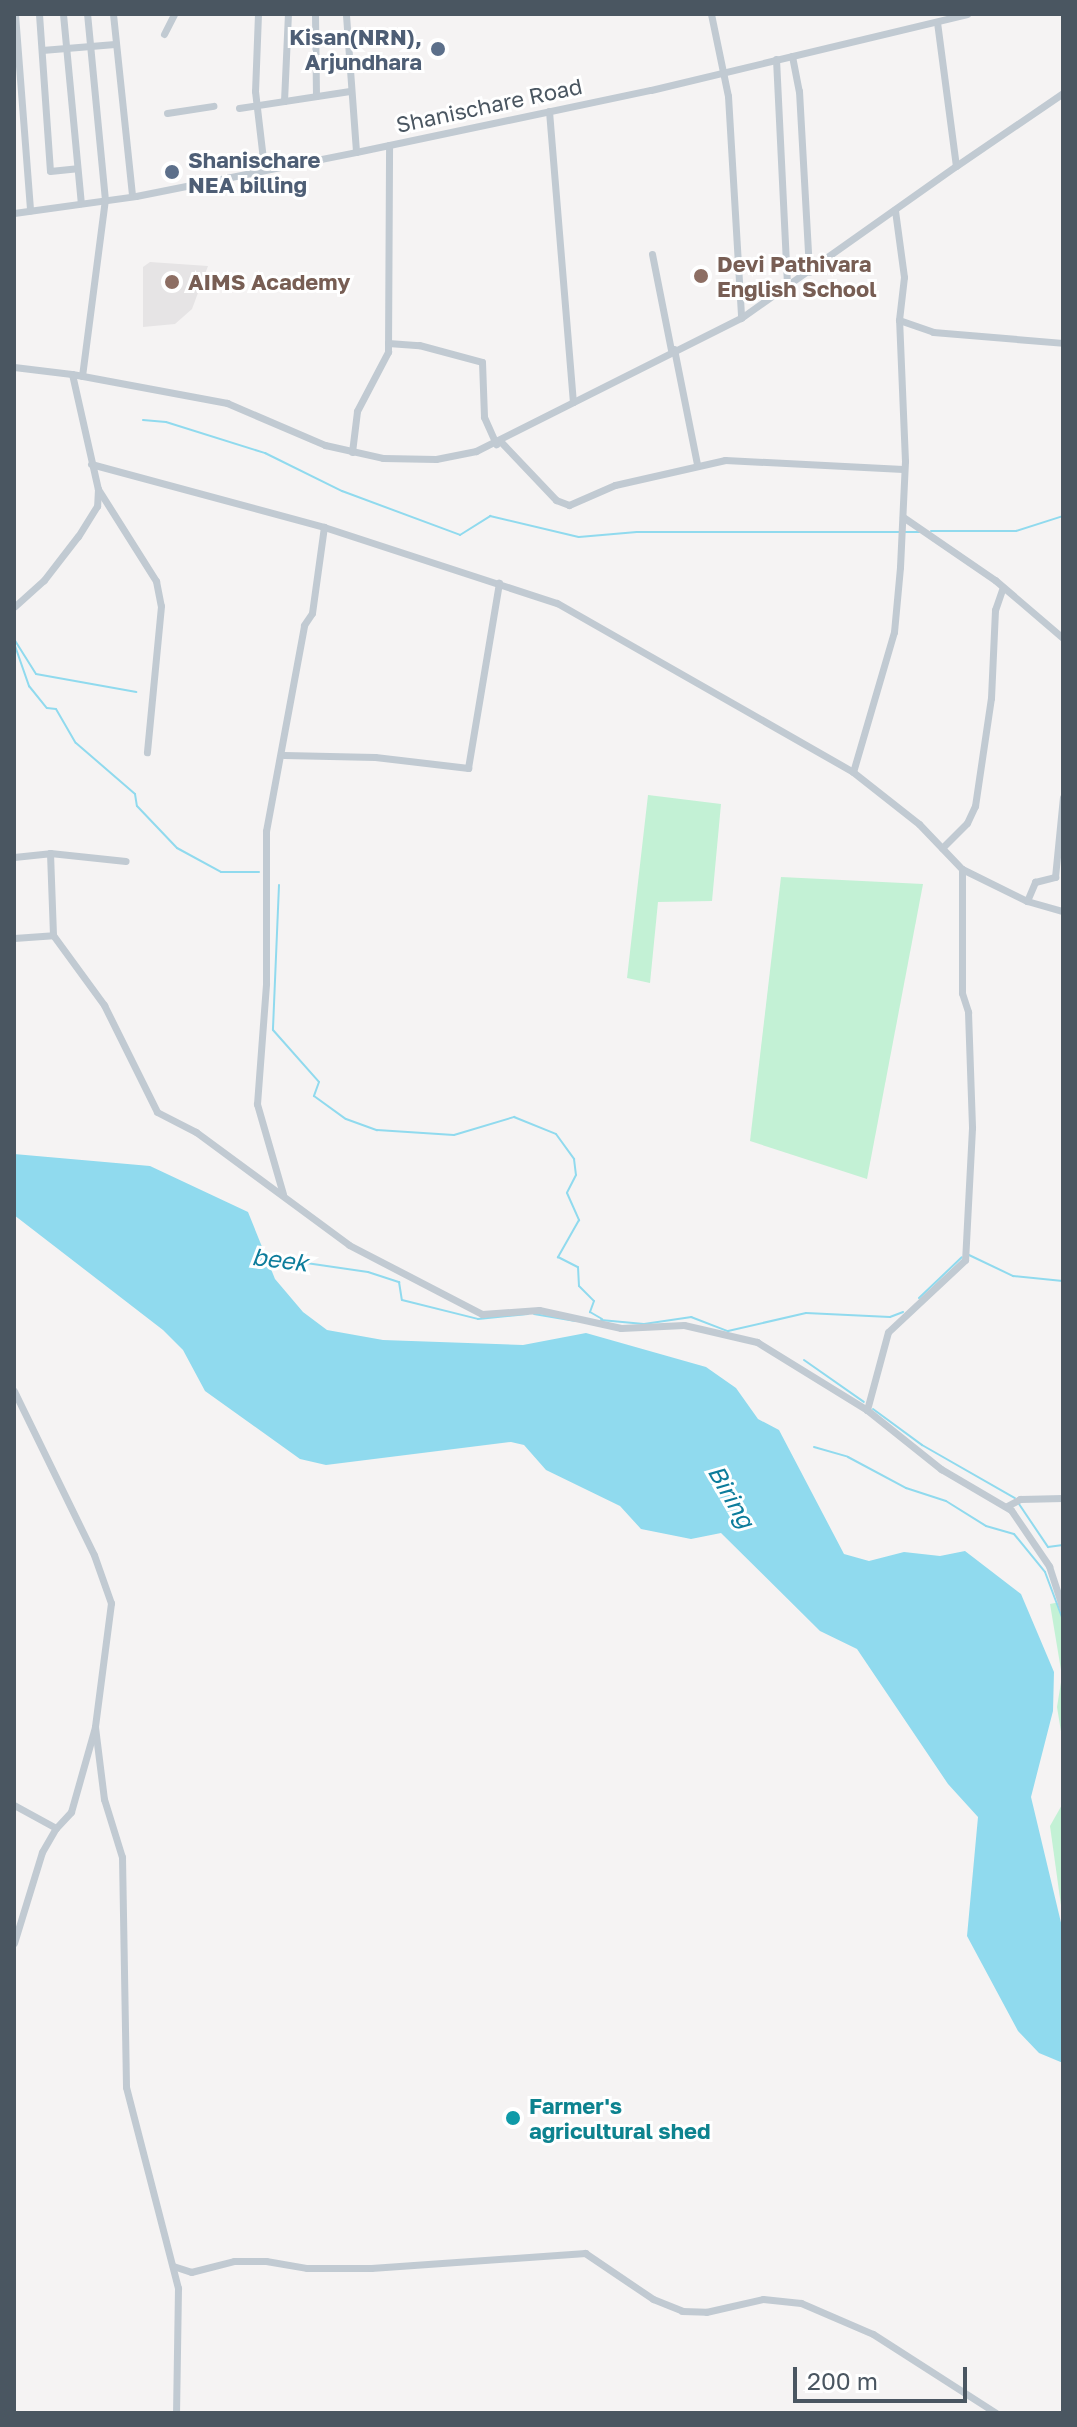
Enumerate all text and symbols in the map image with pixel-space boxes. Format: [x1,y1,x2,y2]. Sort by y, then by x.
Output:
place label: Kisan(NRN), Arjundhara [289,23,422,74]
marker: Kisan(NRN), Arjundhara [429,40,447,58]
street label: Shanischare Road [394,72,584,138]
place label: Shanischare NEA billing [188,146,320,198]
marker: Shanischare NEA billing [163,163,181,181]
place label: Devi Pathivara English School [717,250,877,302]
marker: Devi Pathivara English School [692,267,710,285]
place label: AIMS Academy [188,269,350,295]
marker: AIMS Academy [163,273,181,291]
water label: beek [250,1241,310,1277]
water label: Biring [703,1459,761,1533]
place label: Farmer's agricultural shed [529,2092,710,2144]
marker: Farmer's agricultural shed [504,2109,522,2127]
scale bar [797,2351,971,2401]
text: 200 m [807,2366,878,2395]

